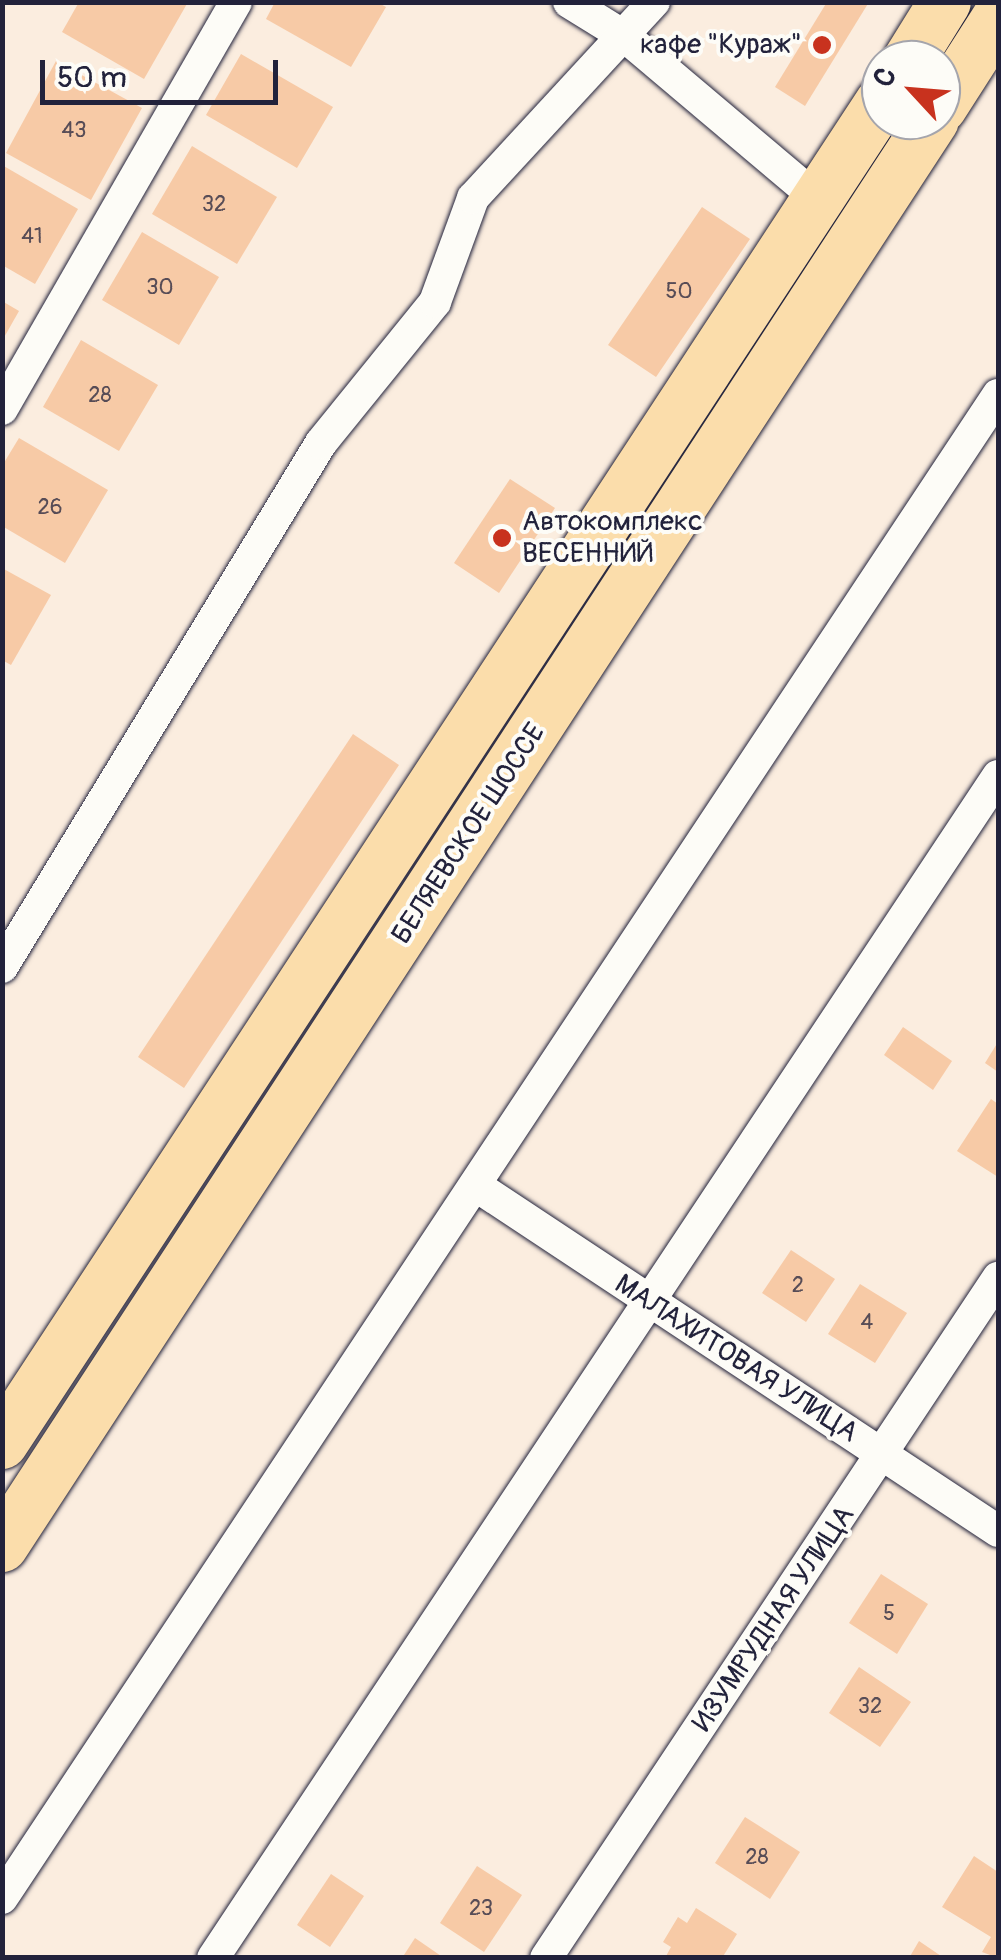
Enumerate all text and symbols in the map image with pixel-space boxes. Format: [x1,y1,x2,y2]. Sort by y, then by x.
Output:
place label: кафе "Кураж" [640,28,802,62]
marker: кафе "Кураж" [811,34,833,56]
scale bar [45,40,282,102]
north arrow [861,40,961,140]
text: 50 m [57,59,127,96]
text: С [866,62,905,93]
house number: 43 [61,118,87,144]
house number: 32 [202,192,226,218]
house number: 41 [21,224,43,250]
house number: 30 [146,275,174,301]
house number: 50 [666,279,692,305]
house number: 28 [88,383,112,409]
house number: 26 [37,495,63,521]
place label: Автокомплекс ВЕСЕННИЙ [522,505,702,571]
marker: Автокомплекс ВЕСЕННИЙ [491,527,513,549]
street label: БЕЛЯЕВСКОЕ ШОССЕ [385,717,553,951]
street label: МАЛАХИТОВАЯ УЛИЦА [608,1268,864,1450]
house number: 2 [792,1273,804,1299]
house number: 4 [861,1310,873,1336]
street label: ИЗУМРУДНАЯ УЛИЦА [686,1500,862,1738]
house number: 5 [883,1601,895,1627]
house number: 32 [858,1694,882,1720]
house number: 28 [745,1845,769,1871]
house number: 23 [469,1896,493,1922]

